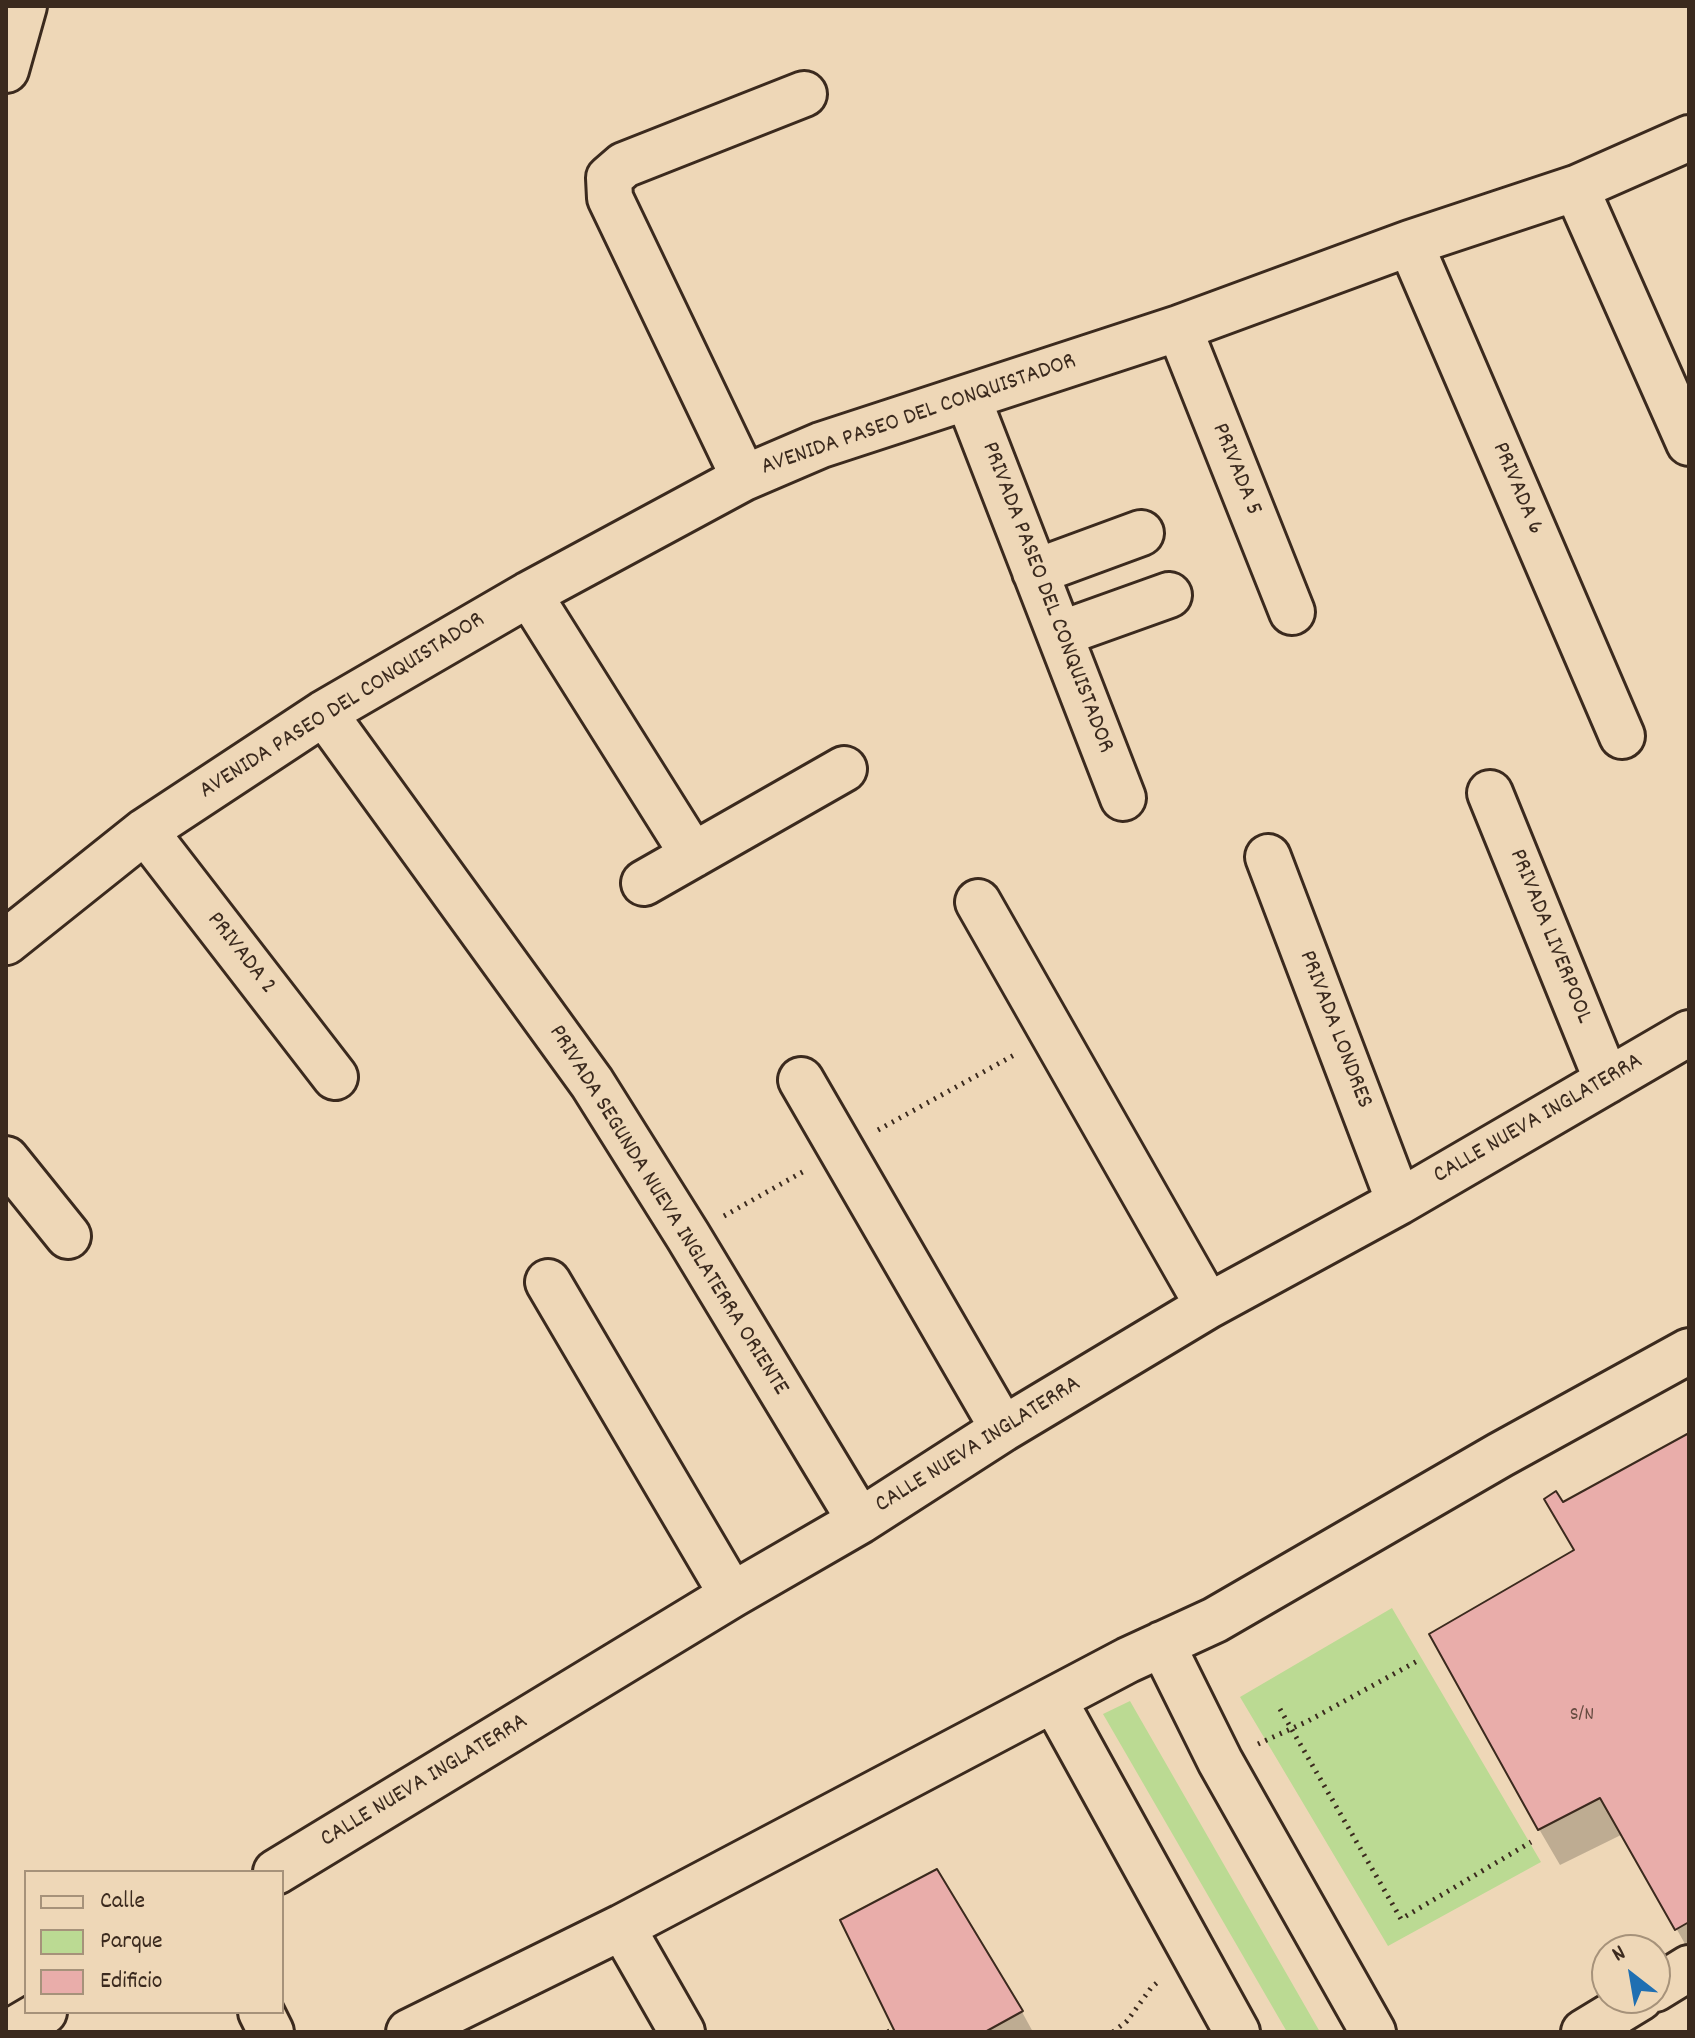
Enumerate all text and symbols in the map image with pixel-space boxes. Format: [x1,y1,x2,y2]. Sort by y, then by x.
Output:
street label: AVENIDA PASEO DEL CONQUISTADOR [758,349,1080,483]
street label: PRIVADA 5 [1204,420,1266,520]
street label: PRIVADA PASEO DEL CONQUISTADOR [973,439,1119,757]
street label: PRIVADA 6 [1484,439,1548,539]
street label: AVENIDA PASEO DEL CONQUISTADOR [195,607,491,807]
street label: PRIVADA LIVERPOOL [1501,846,1597,1028]
street label: PRIVADA 2 [199,907,281,1001]
street label: PRIVADA LONDRES [1291,947,1377,1113]
street label: PRIVADA SEGUNDA NUEVA INGLATERRA ORIENTE [541,1021,793,1401]
street label: CALLE NUEVA INGLATERRA [1429,1048,1649,1192]
street label: CALLE NUEVA INGLATERRA [871,1371,1087,1521]
house number: S/N [1570,1704,1594,1728]
street label: CALLE NUEVA INGLATERRA [316,1709,534,1855]
legend [24,1870,284,2014]
text: Calle [100,1885,145,1919]
text: Parque [100,1925,163,1959]
north arrow [1591,1934,1671,2014]
text: N [1607,1939,1632,1971]
text: Edificio [100,1965,162,1999]

